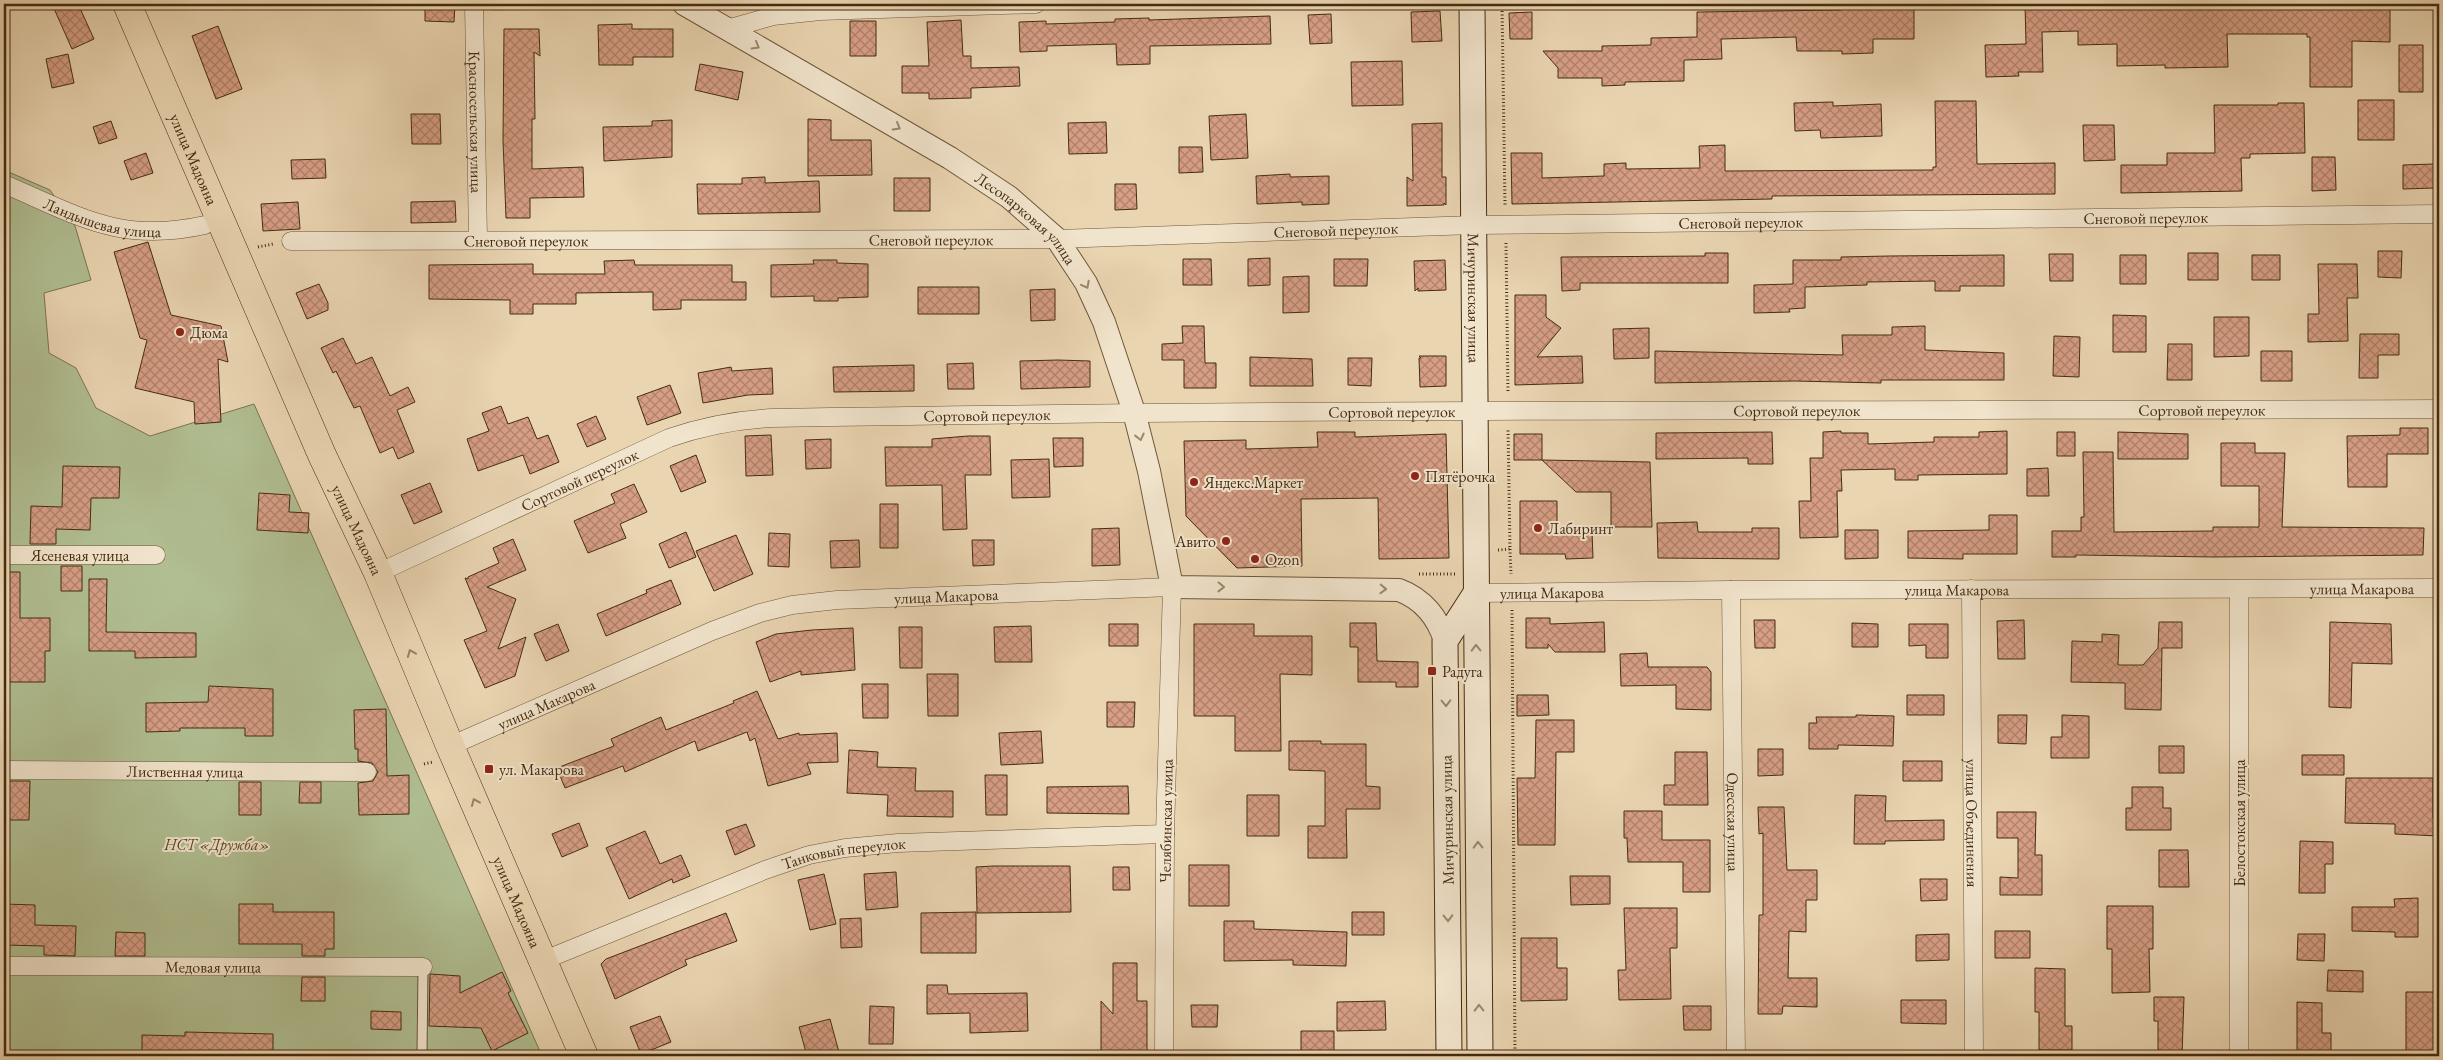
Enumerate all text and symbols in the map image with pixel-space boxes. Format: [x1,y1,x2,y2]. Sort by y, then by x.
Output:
one-way arrow [751,39,760,49]
street label: Красносельская улица [464,51,488,194]
street label: улица Мадояна [165,110,223,209]
one-way arrow [891,121,900,131]
street label: Лесопарковая улица [971,167,1082,269]
street label: Ландышевая улица [40,192,162,242]
street label: Снеговой переулок [2083,206,2209,229]
street label: Снеговой переулок [1678,211,1804,233]
street label: Снеговой переулок [1273,217,1399,242]
street label: Снеговой переулок [869,229,994,250]
street label: Снеговой переулок [464,230,589,251]
street label: Мичуринская улица [1463,233,1485,364]
one-way arrow [1080,280,1090,289]
place label: Дюма [190,322,229,343]
marker: Дюма [174,326,186,338]
street label: Сортовой переулок [2138,399,2266,420]
street label: Сортовой переулок [1733,400,1861,421]
street label: Сортовой переулок [1328,401,1456,422]
street label: Сортовой переулок [923,403,1051,426]
one-way arrow [1135,433,1145,441]
street label: Сортовой переулок [517,443,642,516]
place label: Пятёрочка [1425,466,1496,487]
marker: Пятёрочка [1409,470,1421,482]
place label: Яндекс.Маркет [1203,472,1303,493]
marker: Яндекс.Маркет [1188,476,1200,488]
street label: улица Мадояна [327,481,388,579]
place label: Лабиринт [1548,518,1614,539]
marker: Лабиринт [1532,522,1544,534]
place label: Авито [1174,531,1216,552]
marker: Авито [1220,535,1232,547]
street label: Ясеневая улица [30,545,130,566]
place label: Ozon [1265,549,1300,570]
marker: Ozon [1249,553,1261,565]
street label: улица Макарова [2310,578,2415,599]
street label: улица Макарова [1905,579,2010,600]
street label: улица Макарова [1500,581,1605,603]
one-way arrow [1218,582,1225,592]
street label: улица Макарова [894,583,999,608]
one-way arrow [1380,584,1388,594]
one-way arrow [1471,643,1481,651]
one-way arrow [407,649,418,658]
place label: Радуга [1442,661,1483,682]
marker: Радуга [1426,665,1438,677]
street label: улица Макарова [494,673,599,734]
one-way arrow [1441,700,1451,707]
street label: Мичуринская улица [1435,754,1459,885]
street label: Челябинская улица [1154,758,1178,883]
place label: ул. Макарова [499,759,584,780]
street label: улица Объединения [1962,759,1983,887]
street label: Белостокская улица [2229,759,2250,887]
street label: Лиственная улица [127,760,244,782]
marker: ул. Макарова [483,763,495,775]
street label: Одесская улица [1722,772,1745,872]
one-way arrow [470,798,481,807]
street label: Танковый переулок [779,832,906,874]
park label: НСТ «Дружба» [163,834,270,855]
one-way arrow [1473,841,1483,848]
street label: улица Мадояна [488,853,547,951]
one-way arrow [1443,914,1453,922]
street label: Медовая улица [165,956,262,977]
one-way arrow [1474,1003,1484,1011]

